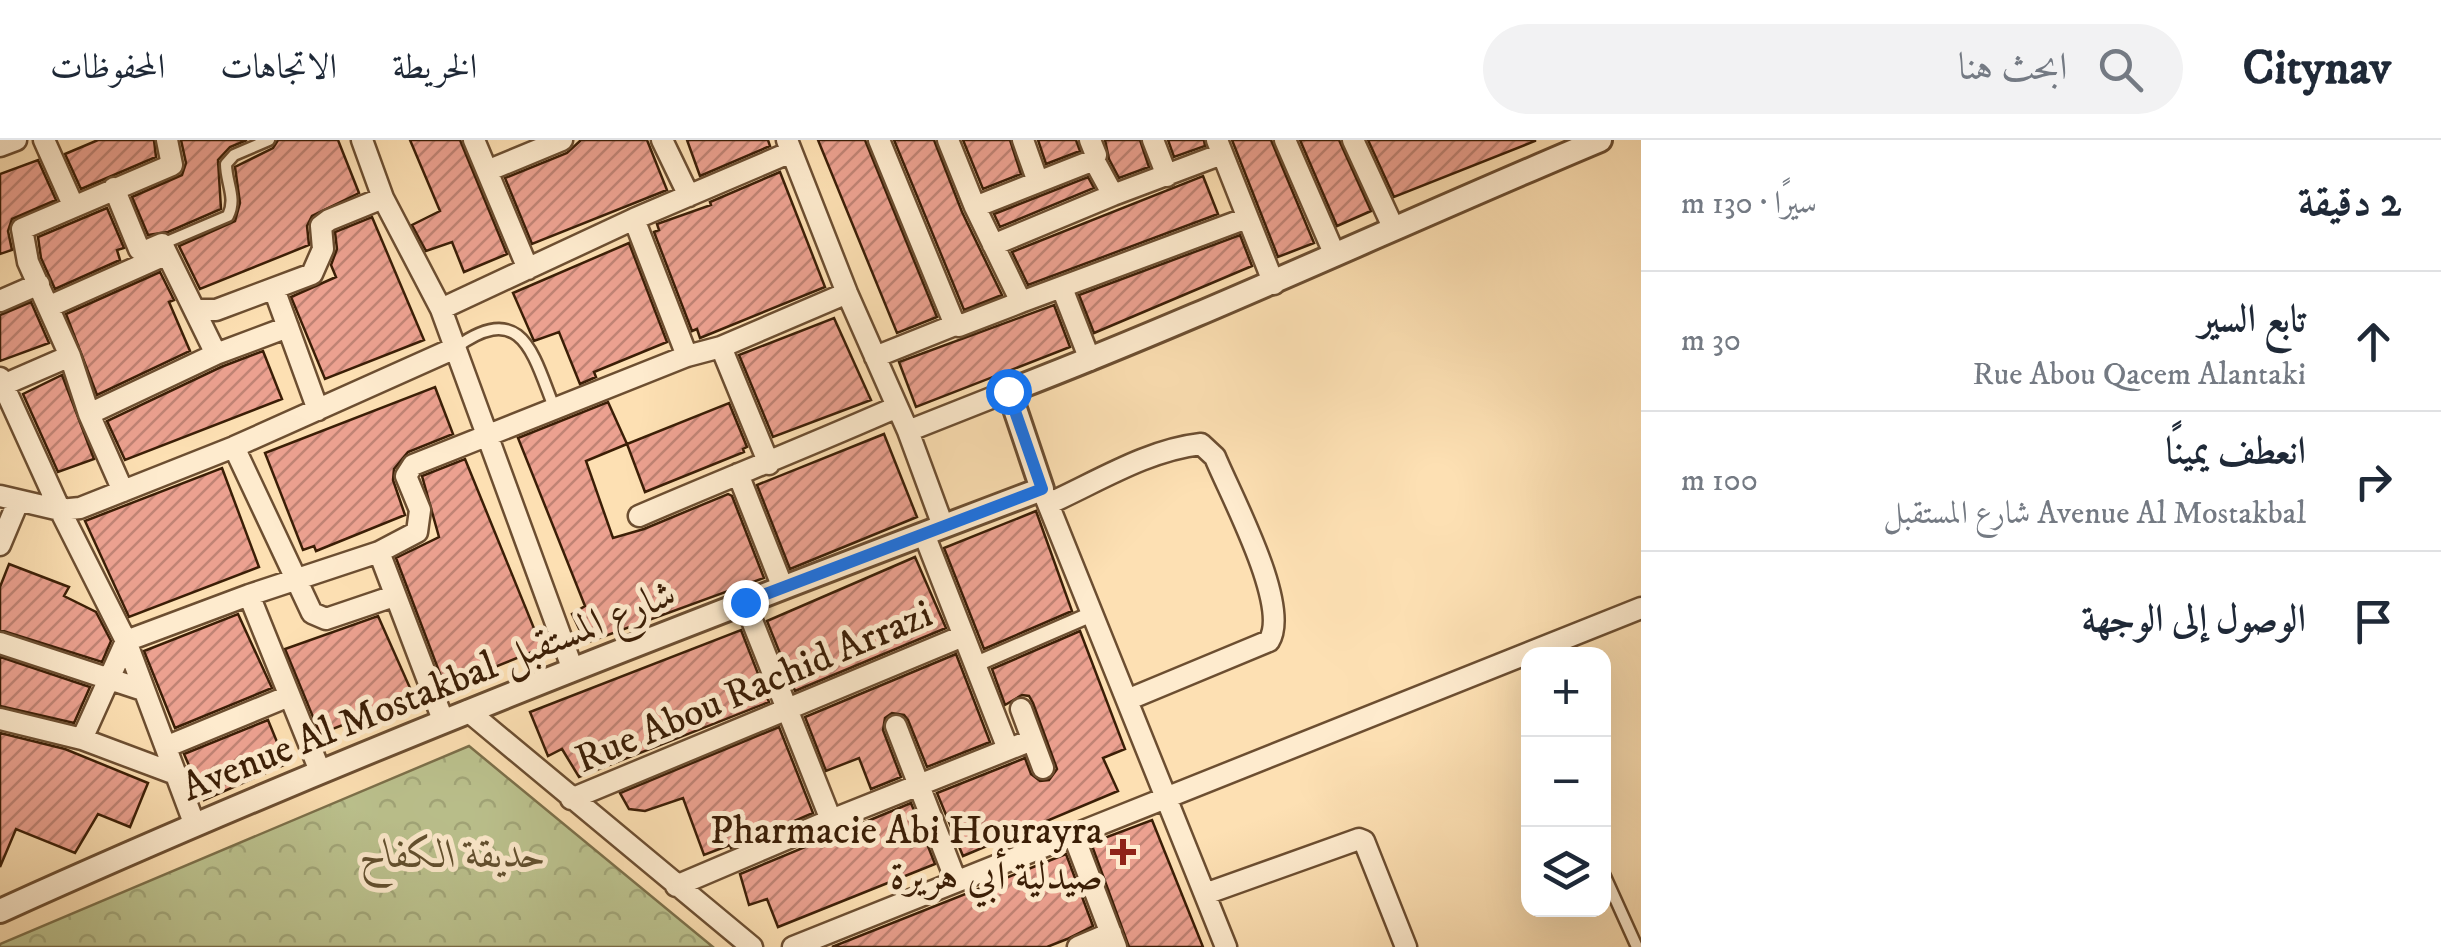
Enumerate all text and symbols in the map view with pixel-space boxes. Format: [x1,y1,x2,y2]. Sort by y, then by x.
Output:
search box [1483,24,2183,114]
text: Citynav [2243,39,2391,99]
icon: search [2093,42,2148,97]
text: ابحث هنا [1958,44,2068,92]
text: المحفوظات [50,46,165,90]
text: الاتجاهات [220,46,337,90]
text: الخريطة [392,46,477,90]
text: 2 دقيقة [2298,177,2401,229]
text: سيرًا · 130 m [1681,184,1817,224]
text: تابع السير [2199,296,2306,344]
icon: ahead [2346,314,2401,369]
text: 30 m [1681,321,1741,361]
text: Rue Abou Qacem Alantaki [1973,355,2306,395]
route start [986,369,1032,415]
text: انعطف يمينًا [2165,428,2306,476]
icon: right [2346,454,2401,509]
text: 100 m [1681,461,1758,501]
text: Avenue Al Mostakbal شارع المستقبل [1883,494,2306,534]
street label: Avenue Al Mostakbal شارع المستقبل [175,570,686,820]
route end [723,580,769,626]
street label: Rue Abou Rachid Arrazi [568,590,940,786]
icon: arrive [2346,594,2401,649]
text: الوصول إلى الوجهة [2082,596,2306,644]
map controls [1521,647,1611,917]
button: + [1521,647,1611,737]
button: − [1521,737,1611,827]
place label: Pharmacie Abi Hourayra صيدلية أبي هريرة [710,807,1103,908]
button: layers [1521,827,1611,917]
park label: حديقة الكفاح [359,831,547,889]
marker: Pharmacie Abi Hourayra صيدلية أبي هريرة [1112,841,1134,863]

